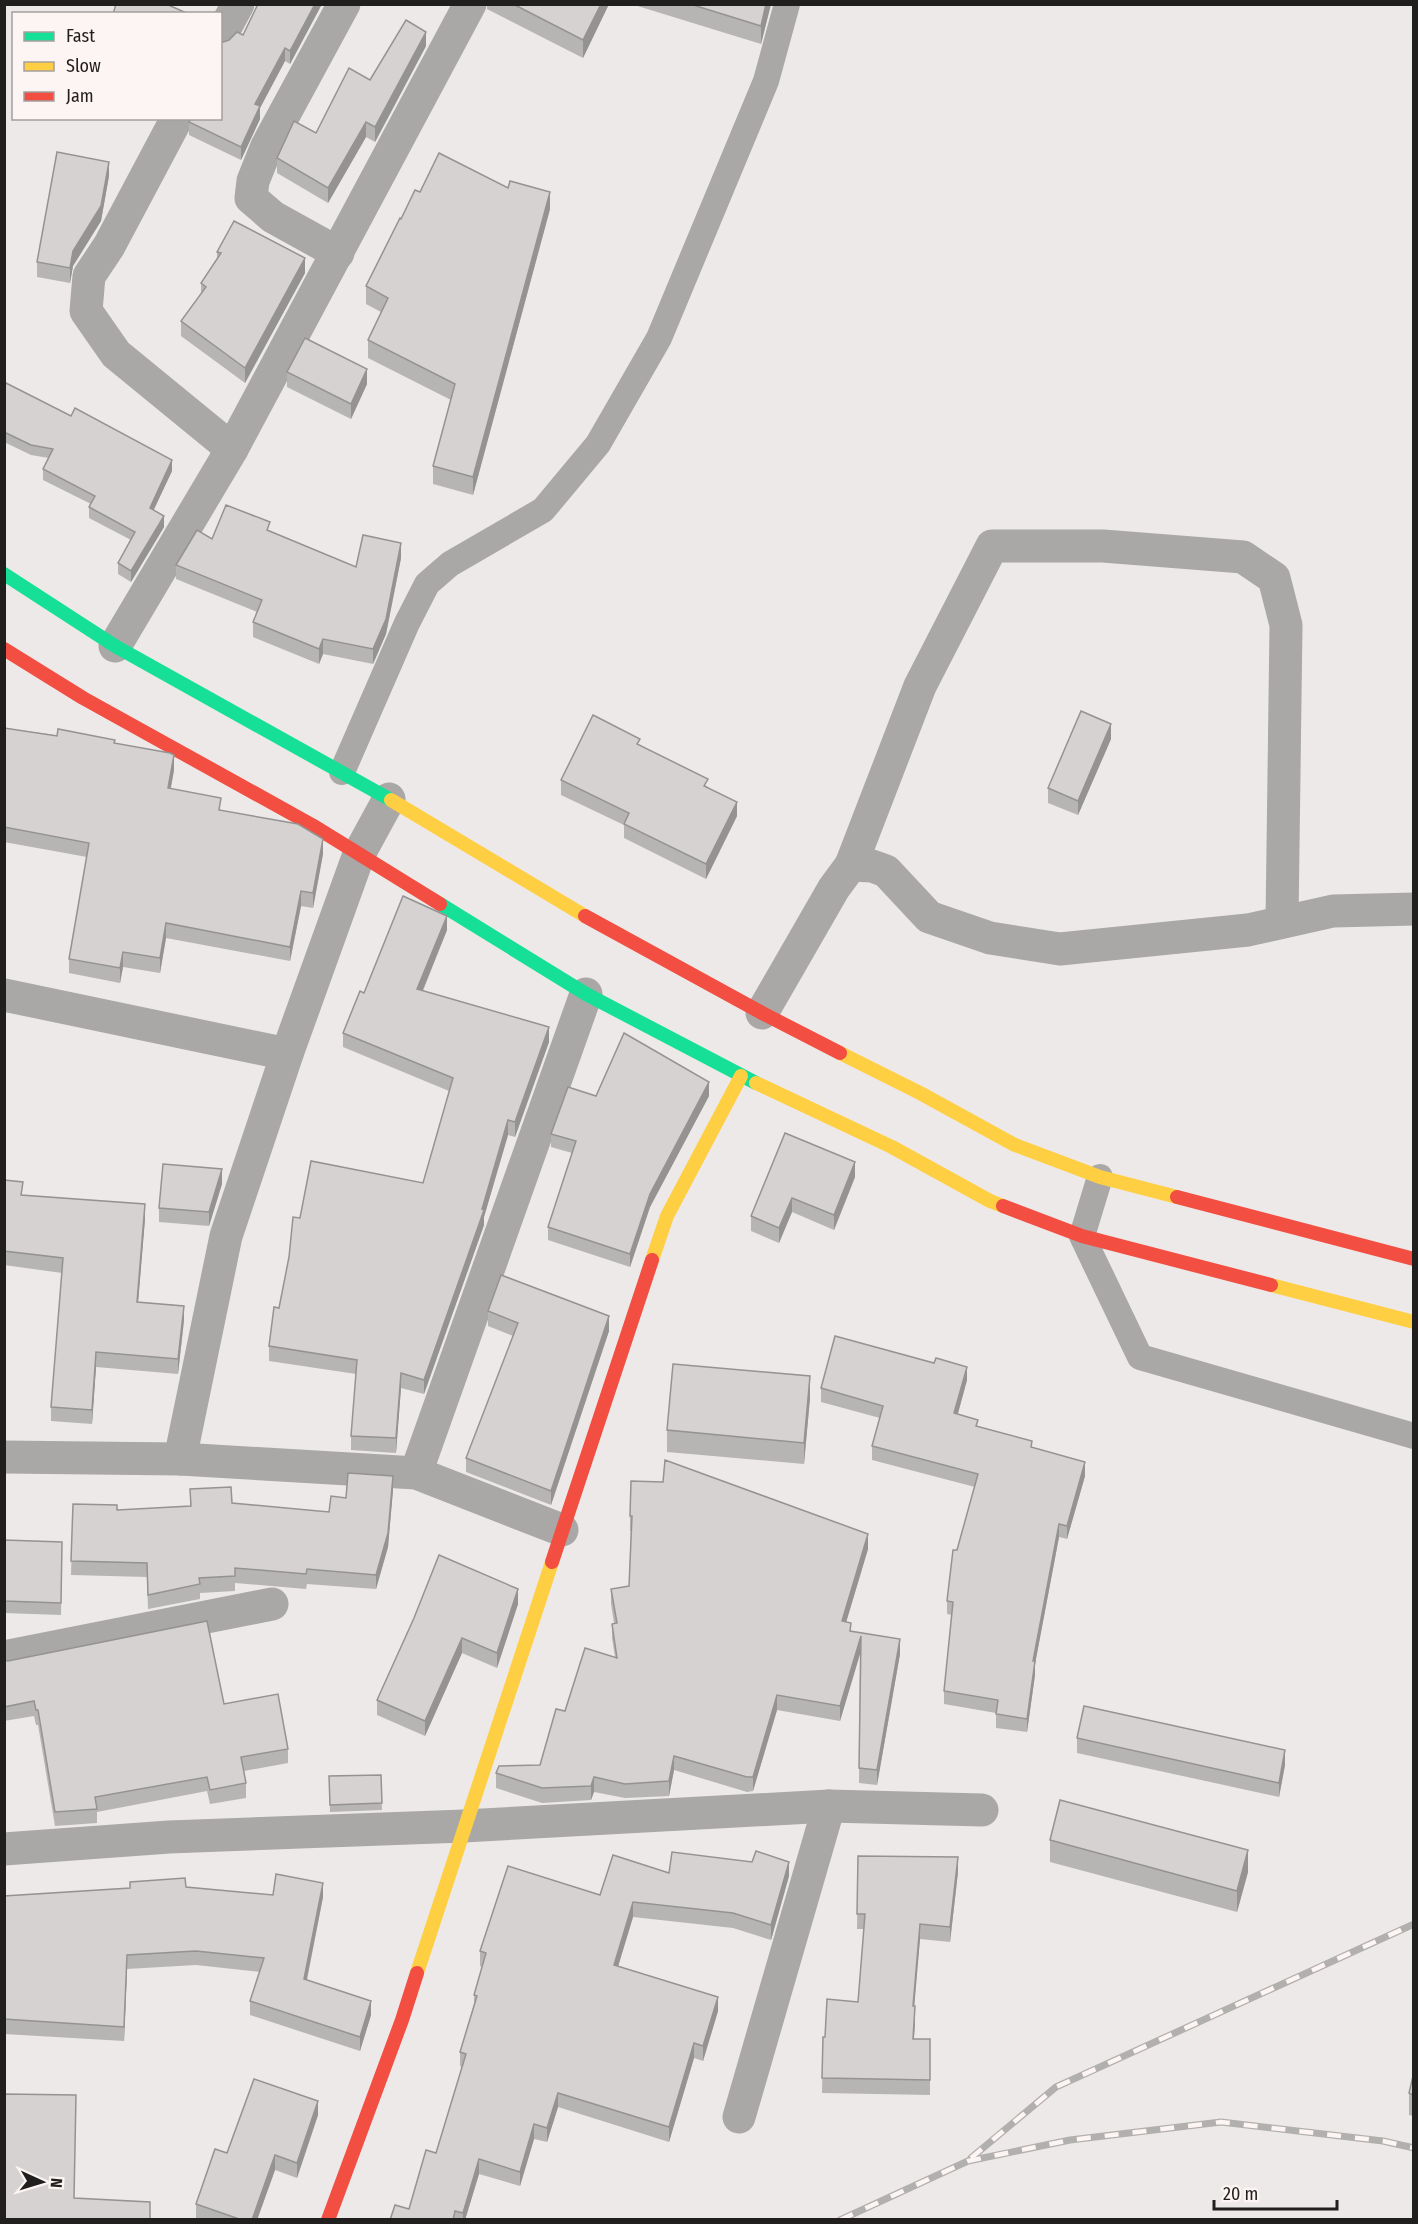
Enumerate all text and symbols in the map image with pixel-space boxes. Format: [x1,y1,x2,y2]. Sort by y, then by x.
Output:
legend [12,12,222,120]
text: Fast [66,25,95,47]
text: Slow [66,55,101,77]
text: Jam [66,85,94,107]
north arrow [12,2152,72,2212]
scale bar [1214,2173,1337,2211]
text: N [47,2178,66,2188]
text: 20 m [1223,2183,1258,2205]

